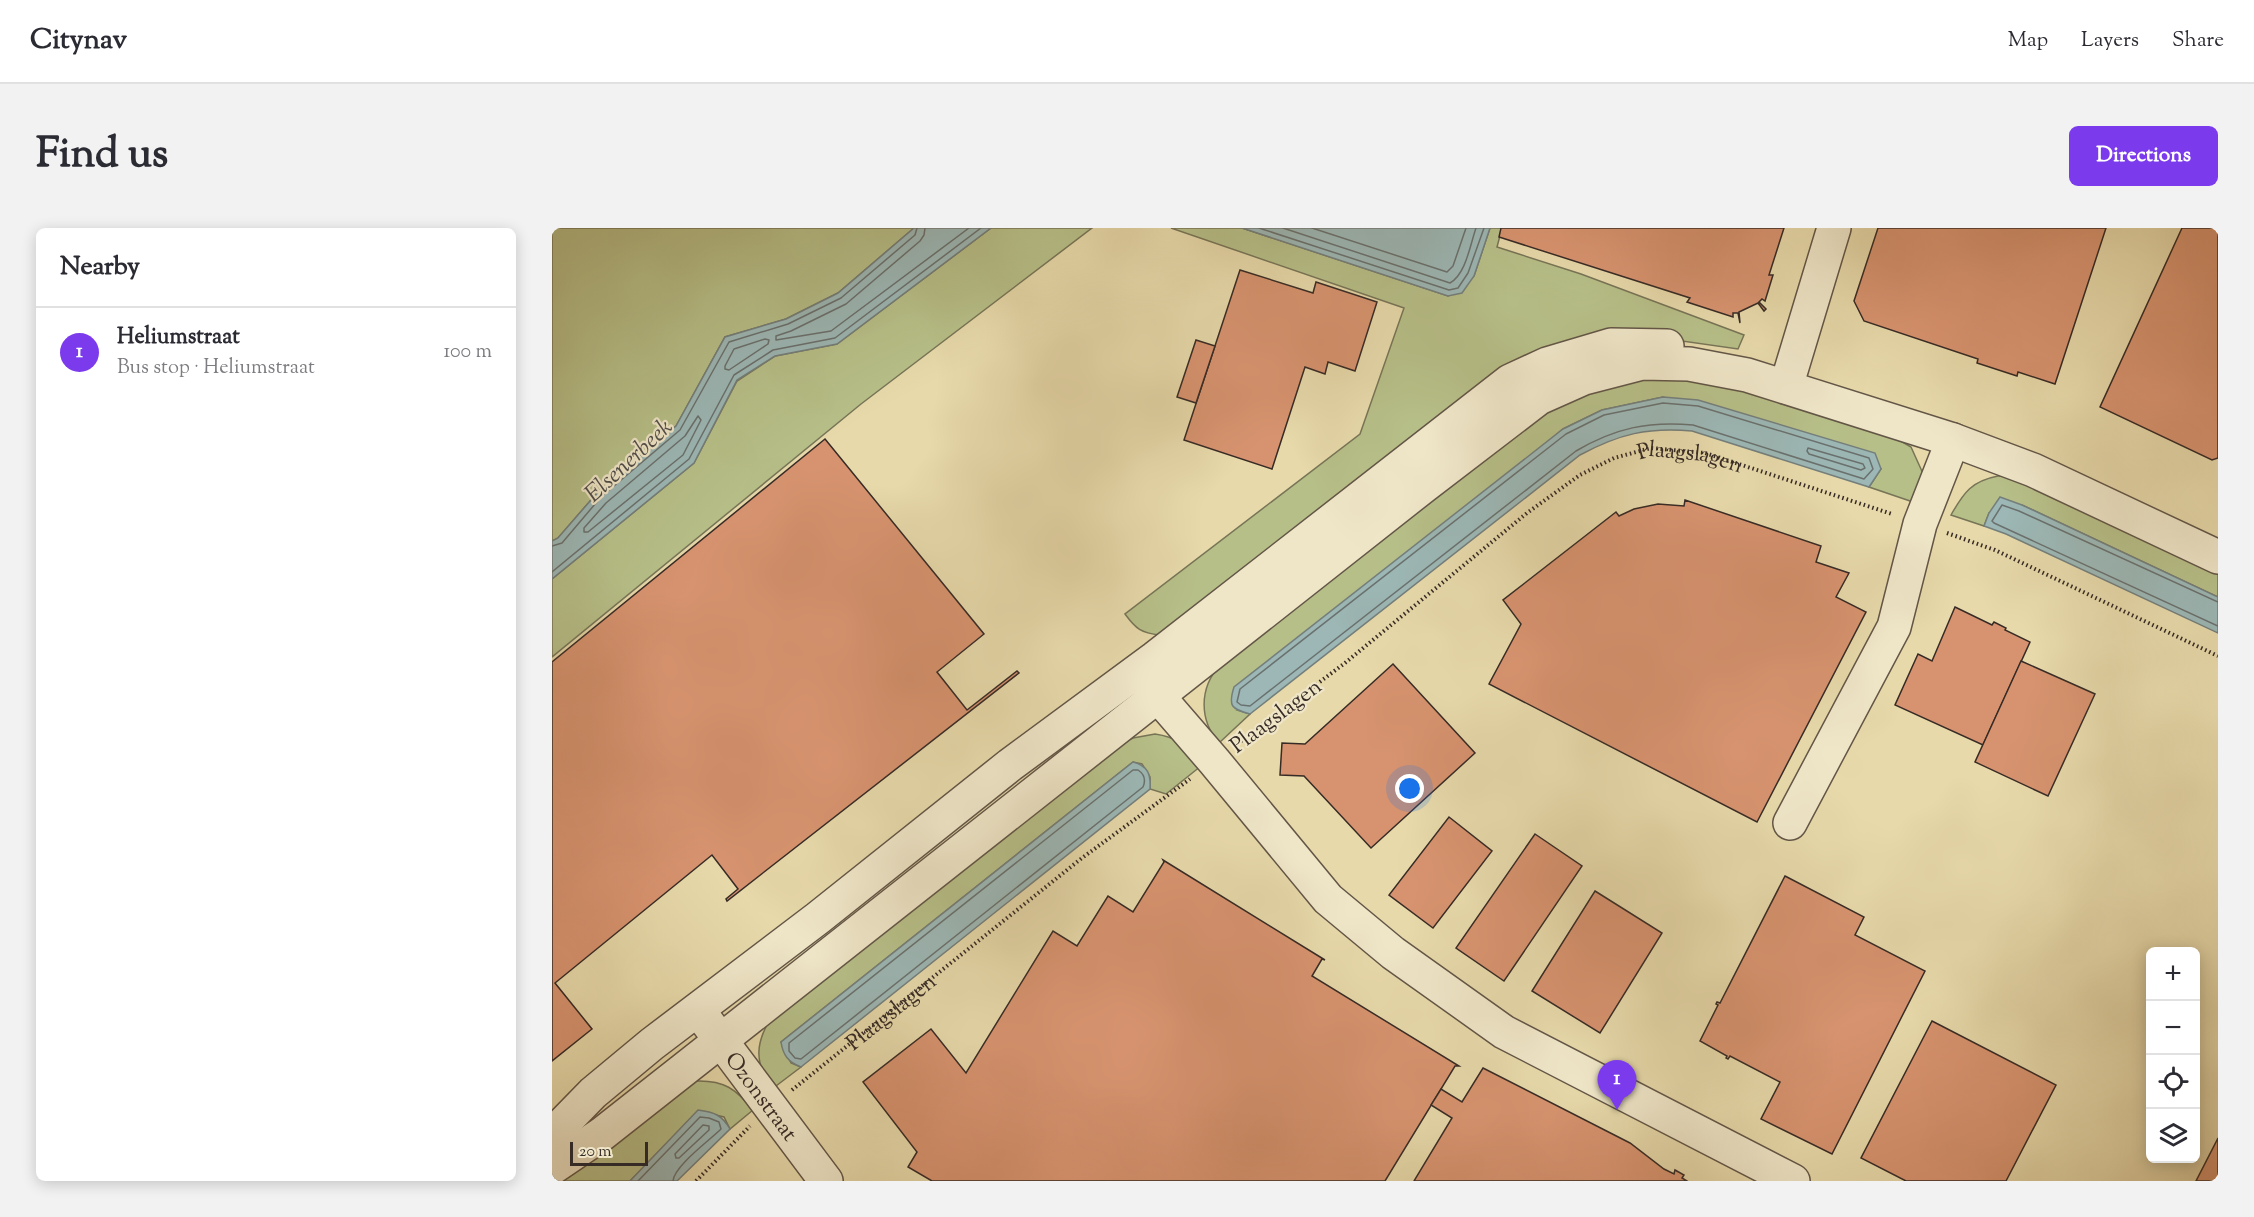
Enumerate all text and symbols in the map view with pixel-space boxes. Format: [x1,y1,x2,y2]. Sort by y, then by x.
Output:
text: Citynav [30,21,127,61]
text: Map [2008,26,2048,56]
text: Layers [2081,26,2139,56]
text: Share [2172,26,2224,56]
text: Find us [36,126,168,186]
button: Directions [2069,126,2218,186]
text: Nearby [60,249,140,286]
text: Heliumstraat [117,322,240,354]
text: 1 [76,338,83,367]
text: 100 m [443,338,492,367]
text: Bus stop · Heliumstraat [117,354,315,383]
water label: Elsenerbeek [578,412,681,511]
street label: Plaagslagen [1634,435,1746,483]
street label: Plaagslagen [1224,672,1329,763]
your location [1395,774,1424,803]
map controls [2146,947,2200,1163]
button: + [2146,947,2200,1001]
street label: Plaagslagen [840,967,944,1060]
button: − [2146,1001,2200,1055]
street label: Ozonstraat [716,1046,804,1149]
button: locate [2146,1055,2200,1109]
pin: 1 [1598,1060,1636,1110]
button: layers [2146,1109,2200,1163]
scale bar [570,1139,648,1166]
text: 20 m [579,1141,612,1164]

